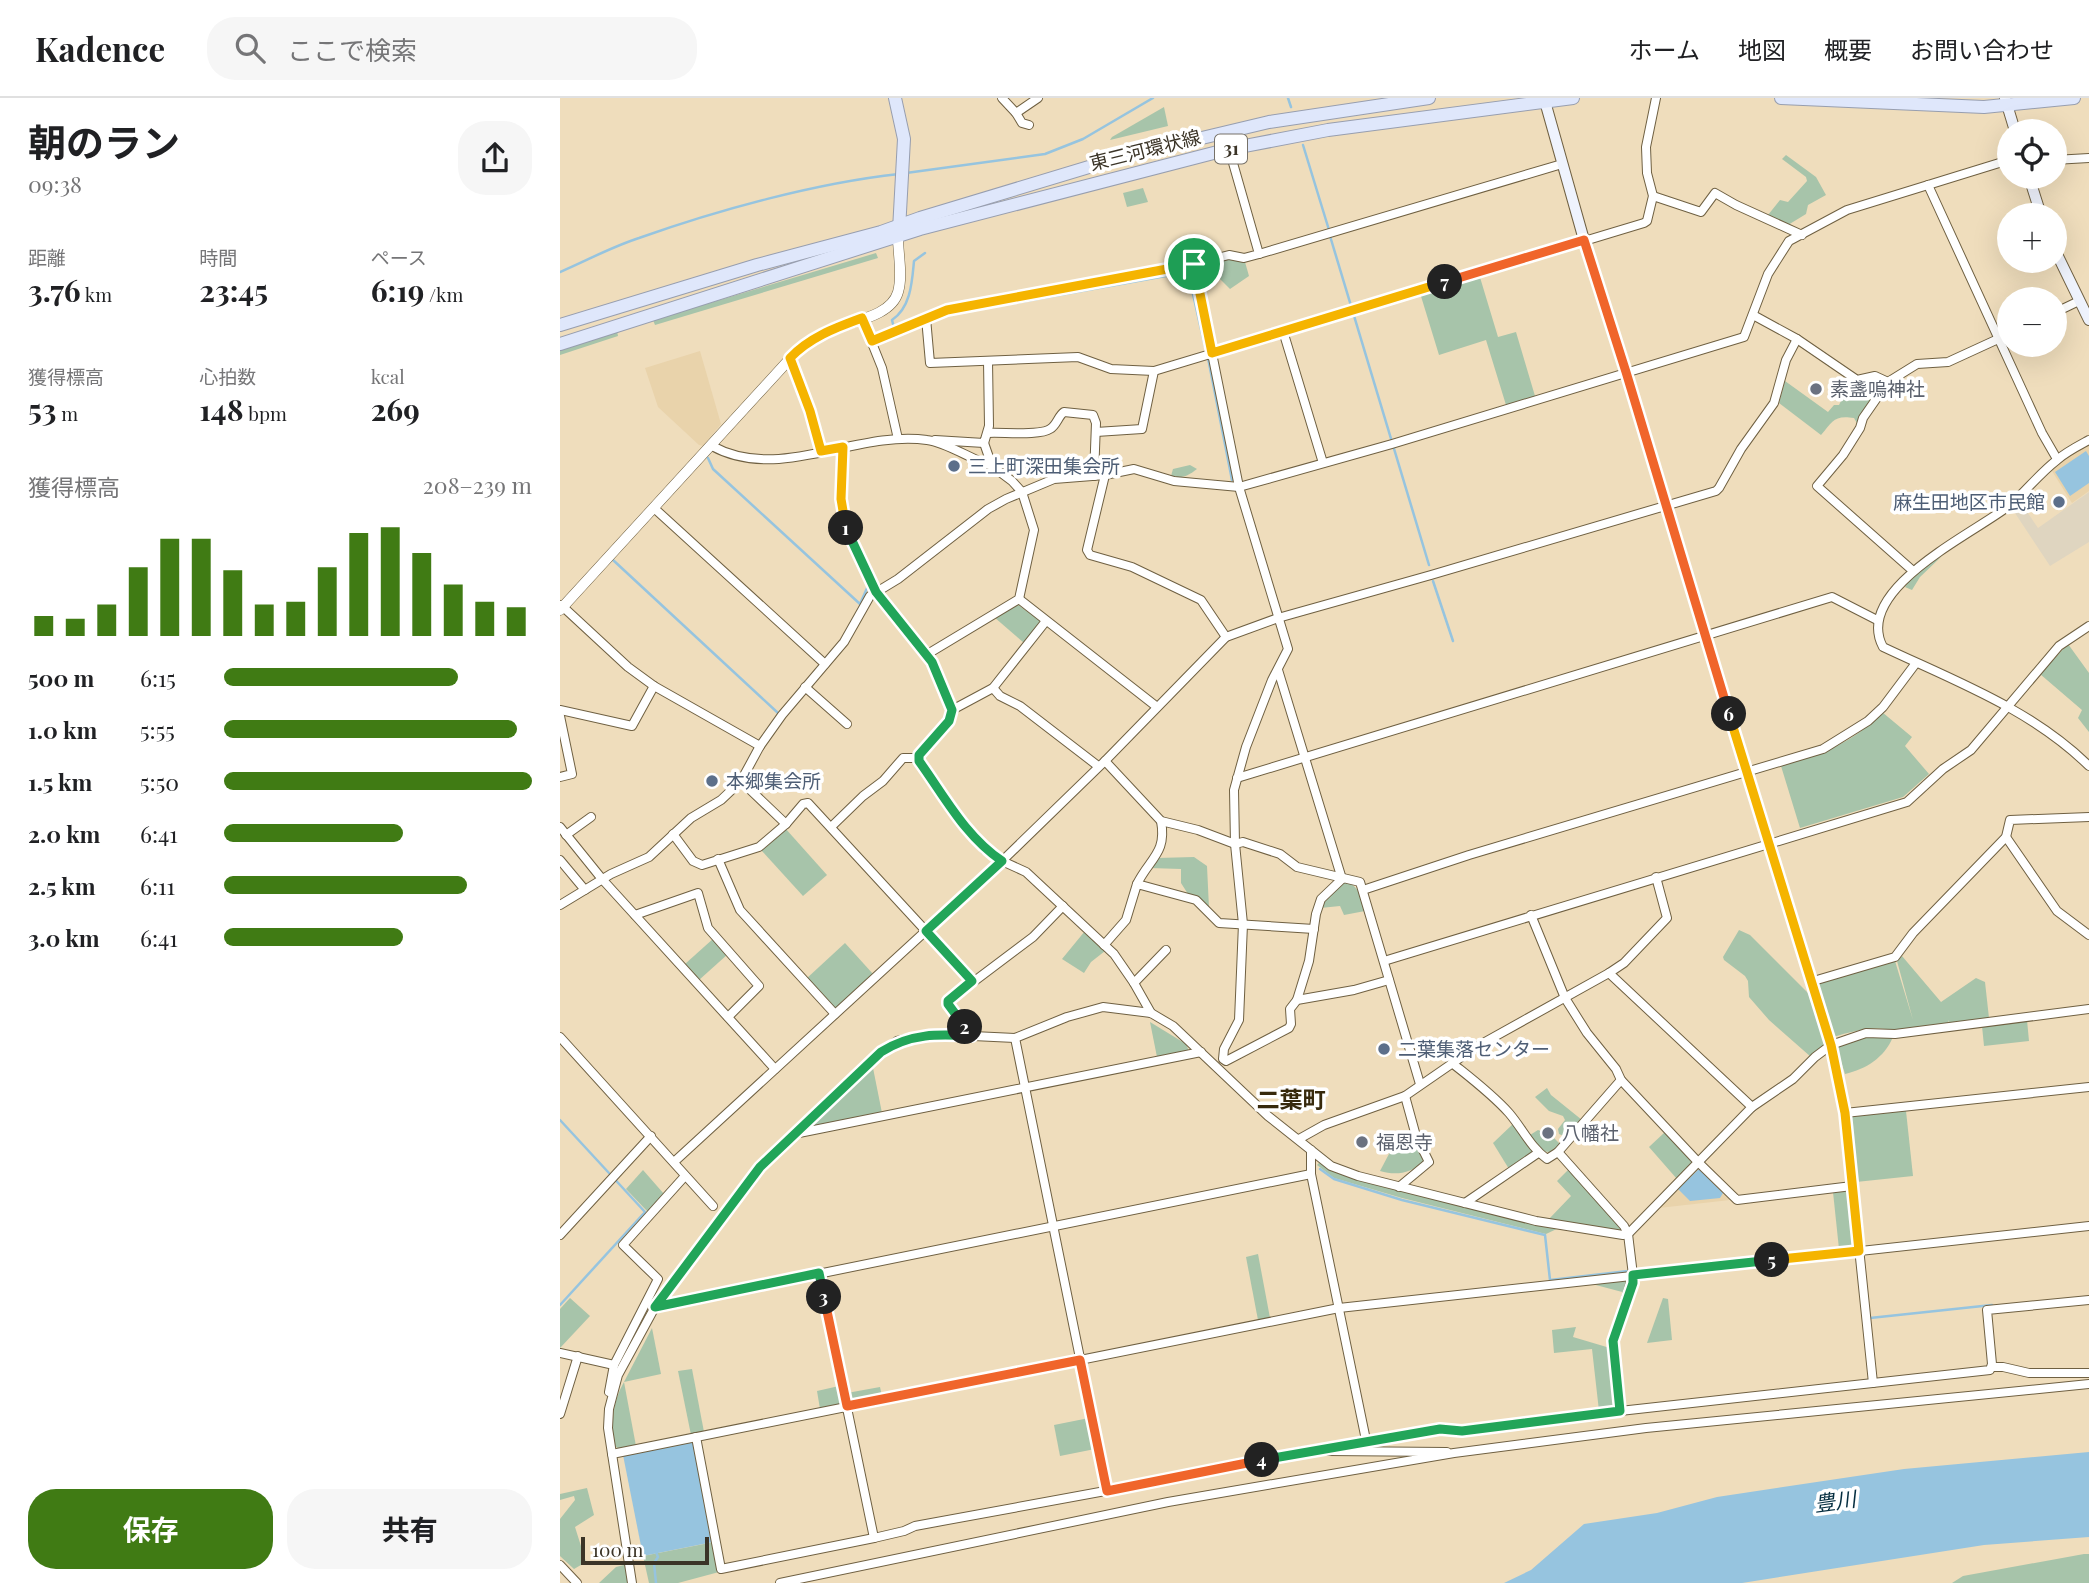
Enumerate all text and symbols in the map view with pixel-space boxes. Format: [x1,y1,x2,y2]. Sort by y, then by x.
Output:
search box [207,17,697,80]
text: Kadence [35,26,165,70]
icon: search [231,29,269,67]
text: ここで検索 [287,32,417,67]
text: ホーム [1629,33,1700,65]
text: 地図 [1738,33,1786,65]
text: 概要 [1824,33,1872,65]
text: お問い合わせ [1910,33,2054,65]
text: 朝のラン [28,116,180,167]
map controls [1997,119,2067,357]
button: locate [1997,119,2067,189]
button: share [458,121,532,195]
street label: 東三河環状線 [1086,123,1203,175]
road number: 31 [1215,134,1247,164]
text: 09:38 [28,168,82,199]
button: + [1997,203,2067,273]
pin [1164,234,1224,294]
text: 距離 [28,244,66,270]
text: 時間 [199,244,237,270]
text: ペース [371,244,427,270]
icon: arrive [1175,245,1213,283]
pin: 7 [1428,264,1463,300]
text: 7 [1440,268,1449,294]
text: 3.76 [28,270,81,310]
text: 23:45 [199,270,268,310]
text: 6:19 [371,270,424,310]
text: km [81,281,112,307]
text: /km [424,281,463,307]
button: − [1997,287,2067,357]
text: 獲得標高 [28,363,104,389]
text: 心拍数 [199,363,256,389]
text: kcal [371,363,405,389]
place label: 素盞嗚神社 [1830,375,1925,401]
marker: 素盞嗚神社 [1808,381,1824,397]
text: 53 [28,389,56,429]
text: 148 [199,389,244,429]
text: 269 [371,389,420,429]
text: m [56,400,78,426]
text: bpm [244,400,287,426]
place label: 三上町深田集会所 [968,452,1120,478]
marker: 三上町深田集会所 [946,458,962,474]
text: 208–239 m [423,469,532,500]
text: 獲得標高 [28,471,120,502]
place label: 麻生田地区市民館 [1893,488,2045,514]
marker: 麻生田地区市民館 [2051,494,2067,510]
pin: 1 [828,510,864,546]
text: 1 [842,514,849,540]
text: 500 m [28,662,94,693]
text: 6:15 [140,662,176,693]
pin: 6 [1712,696,1746,732]
text: 6 [1723,700,1734,726]
text: 1.0 km [28,714,97,745]
text: 5:55 [140,714,175,745]
text: 1.5 km [28,766,92,797]
text: 5:50 [140,766,179,797]
place label: 本郷集会所 [726,767,821,793]
marker: 本郷集会所 [704,773,720,789]
text: 2.0 km [28,818,100,849]
text: 6:41 [140,818,178,849]
text: 2.5 km [28,870,95,901]
text: 6:11 [140,870,175,901]
text: 3.0 km [28,922,100,953]
text: 6:41 [140,922,178,953]
pin: 2 [948,1010,982,1044]
text: 2 [960,1013,969,1039]
place label: 二葉集落センター [1398,1035,1550,1061]
marker: 二葉集落センター [1376,1041,1392,1057]
district label: 二葉町 [1257,1083,1326,1114]
place label: 八幡社 [1562,1119,1619,1145]
marker: 八幡社 [1540,1125,1556,1141]
place label: 福恩寺 [1376,1128,1433,1154]
marker: 福恩寺 [1354,1134,1370,1150]
pin: 5 [1754,1242,1790,1278]
text: 5 [1767,1246,1776,1272]
pin: 3 [806,1280,842,1314]
text: 3 [819,1283,828,1309]
pin: 4 [1244,1442,1280,1478]
text: 4 [1256,1446,1267,1472]
water label: 豊川 [1812,1483,1859,1517]
button: 保存 [28,1489,273,1569]
button: 共有 [287,1489,532,1569]
scale bar [581,1534,709,1566]
text: 100 m [592,1536,643,1562]

